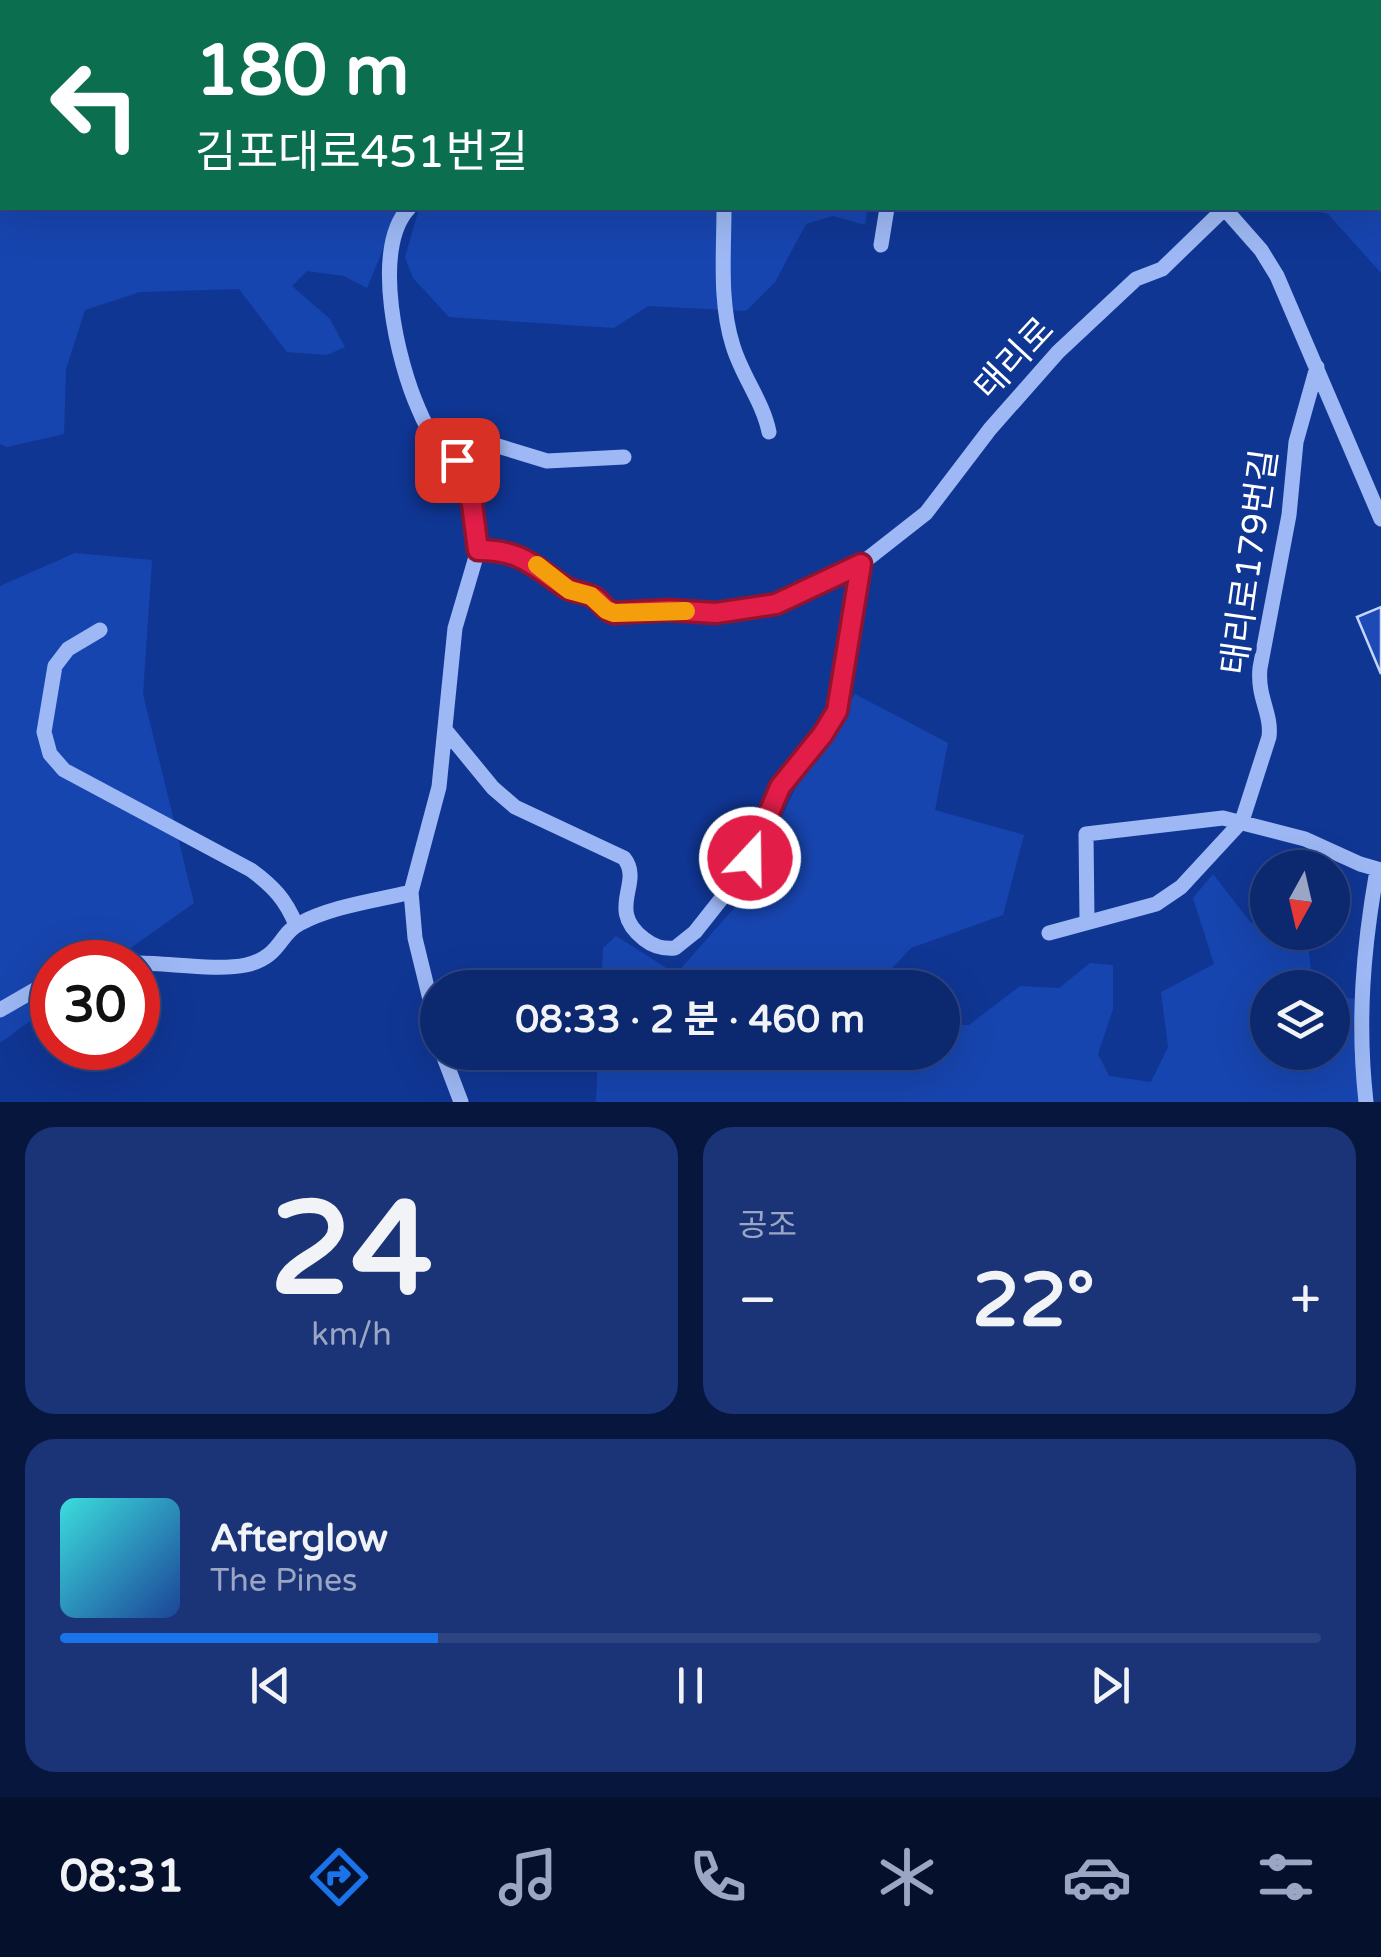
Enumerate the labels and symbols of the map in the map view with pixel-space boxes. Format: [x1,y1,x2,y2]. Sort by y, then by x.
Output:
street label: 태리로 [966,309,1063,408]
pin [415,418,500,503]
street label: 태리로179번길 [1213,447,1287,677]
position arrow [698,806,802,910]
north arrow [1250,850,1350,950]
speed limit sign: 30 [30,940,160,1070]

